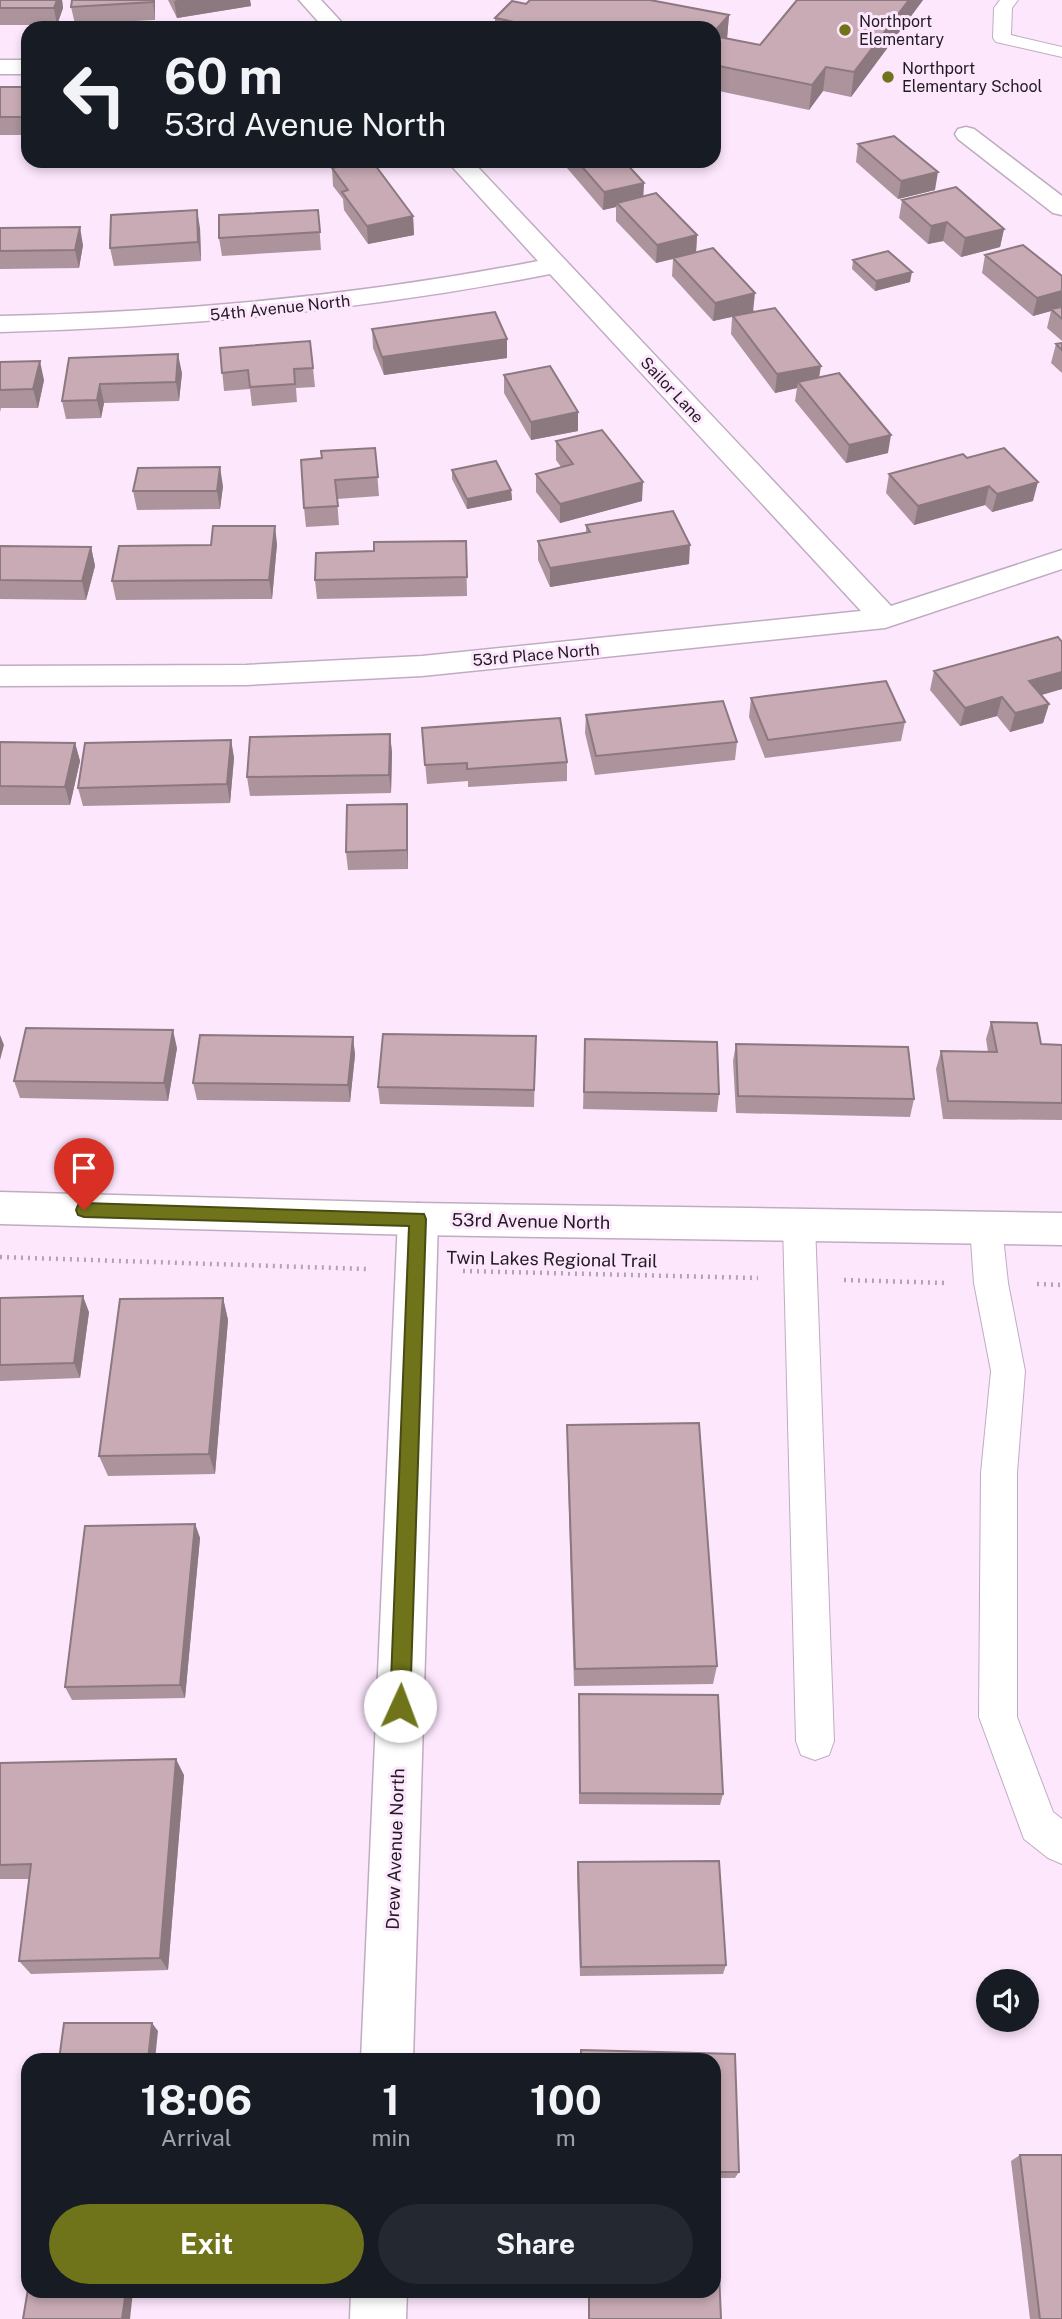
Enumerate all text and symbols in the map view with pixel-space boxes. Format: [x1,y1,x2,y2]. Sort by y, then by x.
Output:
place label: Northport Elementary [859,12,945,49]
marker: Northport Elementary [837,22,853,38]
text: 60 m [164,47,283,105]
icon: left [49,49,140,140]
place label: Northport Elementary School [902,59,1043,96]
marker: Northport Elementary School [880,69,896,85]
text: 53rd Avenue North [164,106,446,143]
street label: 54th Avenue North [209,291,351,325]
street label: Sailor Lane [637,353,707,427]
street label: 53rd Place North [472,640,600,670]
pin [54,1138,114,1210]
icon: arrive [65,1149,103,1187]
street label: 53rd Avenue North [451,1209,611,1233]
street label: Twin Lakes Regional Trail [446,1247,658,1271]
position arrow [363,1669,437,1743]
street label: Drew Avenue North [382,1768,408,1930]
map controls [976,1969,1039,2032]
button: sound [976,1969,1039,2032]
text: 18:06 [140,2075,252,2124]
text: 1 [382,2075,400,2124]
text: 100 [530,2075,602,2124]
text: Arrival [161,2124,232,2151]
text: min [372,2124,411,2151]
text: m [556,2124,576,2151]
button: Exit [49,2204,364,2284]
button: Share [378,2204,693,2284]

